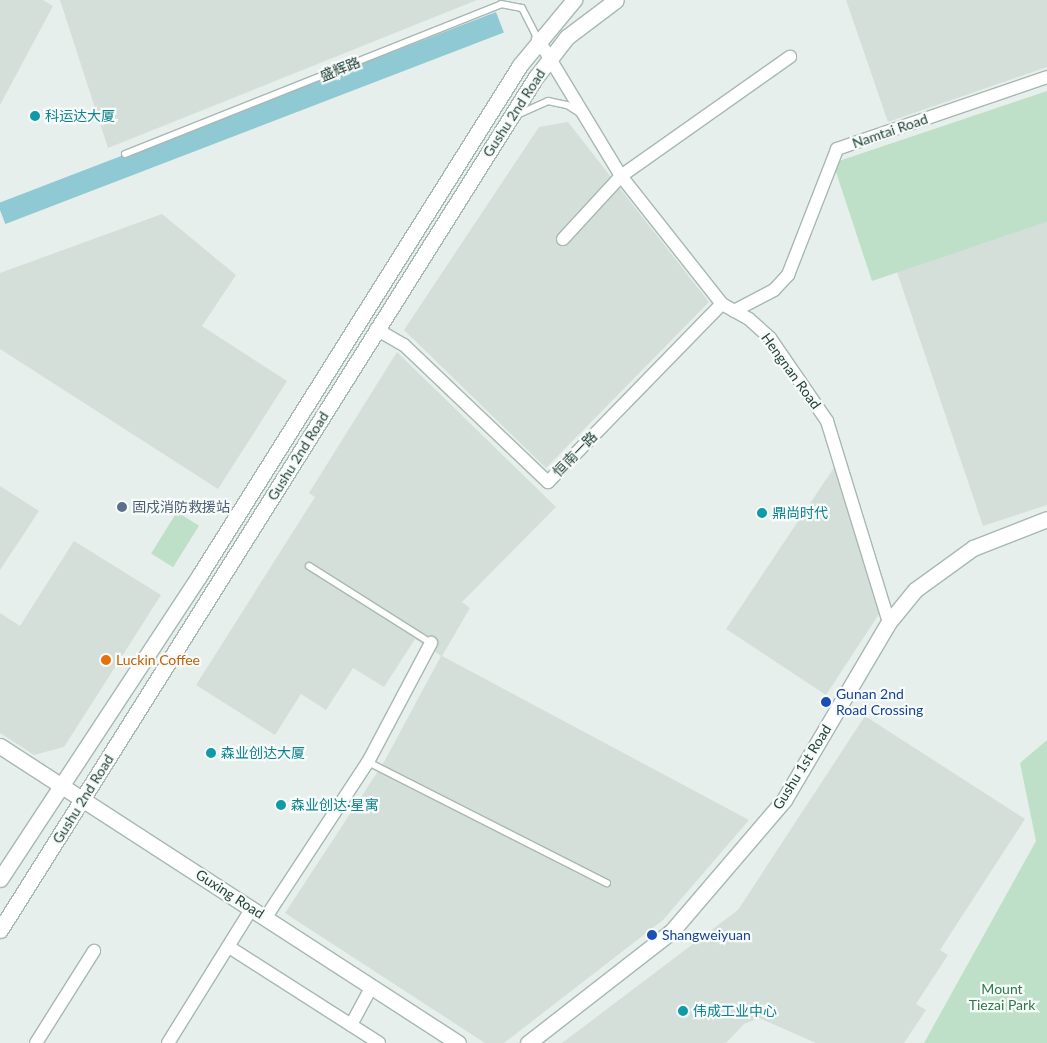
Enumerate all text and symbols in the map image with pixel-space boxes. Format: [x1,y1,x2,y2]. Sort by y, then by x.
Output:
street label: 盛辉路 [317,53,363,85]
street label: Gushu 2nd Road [479,66,549,160]
place label: 科运达大厦 [45,108,115,124]
marker: 科运达大厦 [29,110,41,122]
street label: Namtai Road [850,110,930,152]
street label: Hengnan Road [758,330,824,412]
street label: Gushu 2nd Road [264,408,332,504]
street label: 恒南一路 [550,428,600,480]
place label: 固戍消防救援站 [132,499,230,515]
marker: 固戍消防救援站 [116,501,128,513]
place label: 鼎尚时代 [772,505,828,521]
marker: 鼎尚时代 [756,507,768,519]
place label: Luckin Coffee [116,652,200,668]
marker: Luckin Coffee [100,654,112,666]
place label: Gunan 2nd Road Crossing [836,686,923,719]
marker: Gunan 2nd Road Crossing [820,696,832,708]
street label: Gushu 1st Road [769,721,835,813]
place label: 森业创达大厦 [221,745,305,761]
marker: 森业创达大厦 [205,747,217,759]
street label: Gushu 2nd Road [49,751,117,847]
place label: 森业创达·星寓 [291,797,379,813]
marker: 森业创达·星寓 [275,799,287,811]
street label: Guxing Road [193,866,267,922]
place label: Shangweiyuan [662,927,751,943]
marker: Shangweiyuan [646,929,658,941]
park label: Mount Tiezai Park [969,981,1035,1014]
place label: 伟成工业中心 [693,1003,777,1019]
marker: 伟成工业中心 [677,1005,689,1017]

